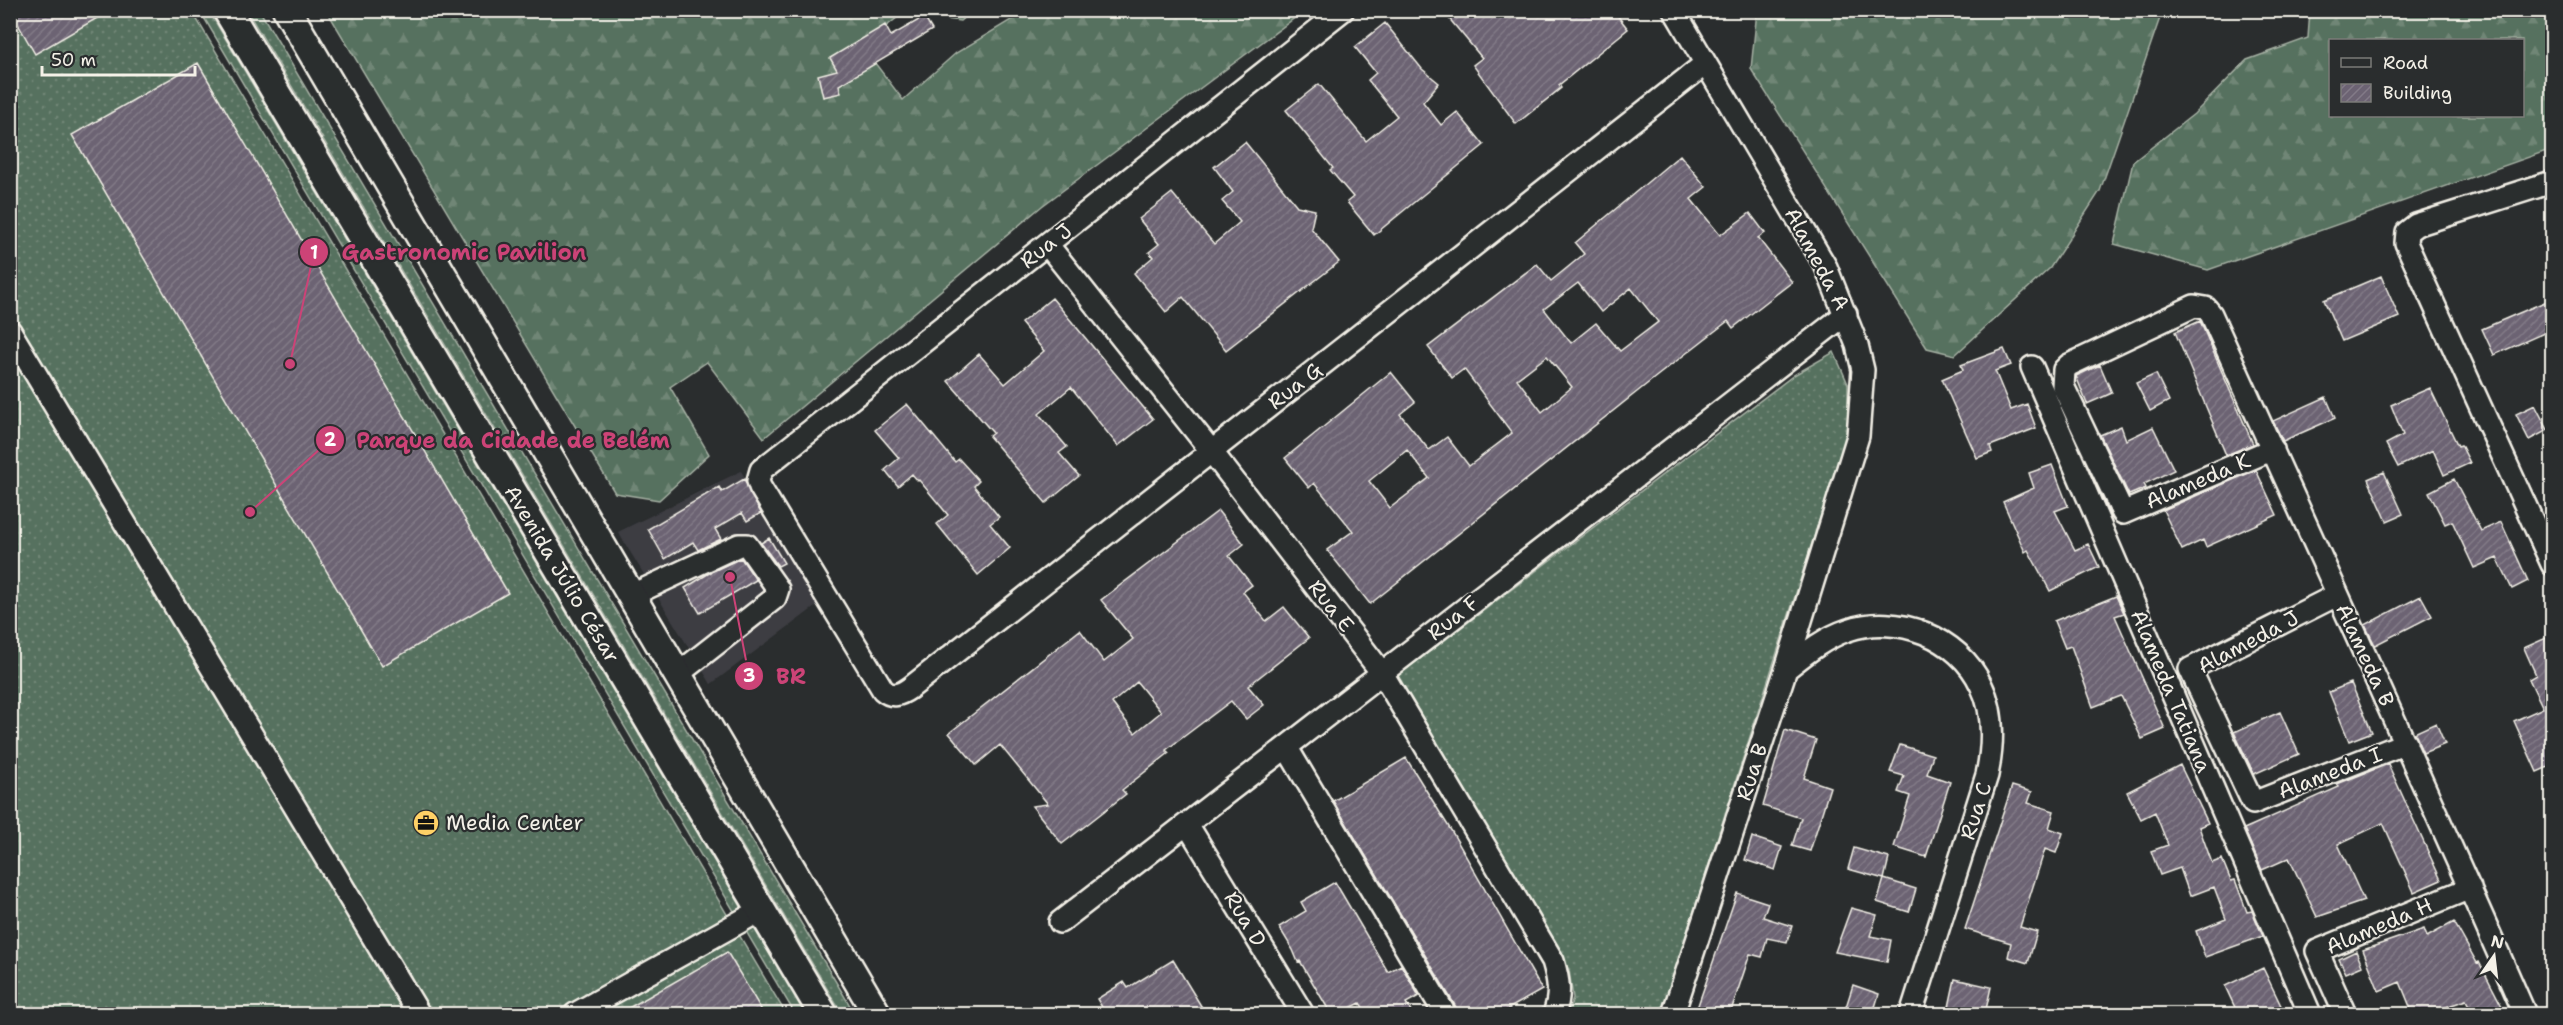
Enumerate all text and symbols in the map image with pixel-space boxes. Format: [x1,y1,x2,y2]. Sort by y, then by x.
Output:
scale bar [42,39,195,77]
legend [2329,39,2524,117]
text: 50 m [51,48,96,72]
text: Road [2383,51,2428,75]
text: Building [2383,81,2452,105]
street label: Alameda A [1778,203,1856,315]
street label: Rua J [1014,217,1078,275]
callout: Gastronomic Pavilion [299,232,598,272]
text: Gastronomic Pavilion [342,238,587,267]
text: 1 [310,241,318,265]
street label: Rua G [1262,356,1328,416]
callout: Parque da Cidade de Belém [315,420,682,460]
text: Parque da Cidade de Belém [356,426,670,455]
text: 2 [324,428,337,452]
street label: Alameda K [2141,446,2255,516]
street label: Avenida Júlio César [498,480,626,668]
street label: Rua E [1302,574,1360,638]
street label: Rua F [1422,589,1485,647]
street label: Alameda B [2329,599,2401,711]
street label: Alameda J [2193,604,2303,680]
street label: Alameda Tatiana [2124,605,2218,777]
callout: BR [734,656,818,696]
text: BR [776,662,806,691]
text: 3 [743,664,755,688]
street label: Rua B [1730,740,1774,804]
street label: Alameda I [2274,740,2386,806]
street label: Rua C [1954,779,1998,843]
office icon: Media Center [411,808,441,838]
place label: Media Center [446,809,584,837]
street label: Rua D [1218,886,1272,952]
street label: Alameda H [2321,891,2437,961]
north arrow [2464,926,2524,986]
text: N [2489,930,2506,954]

